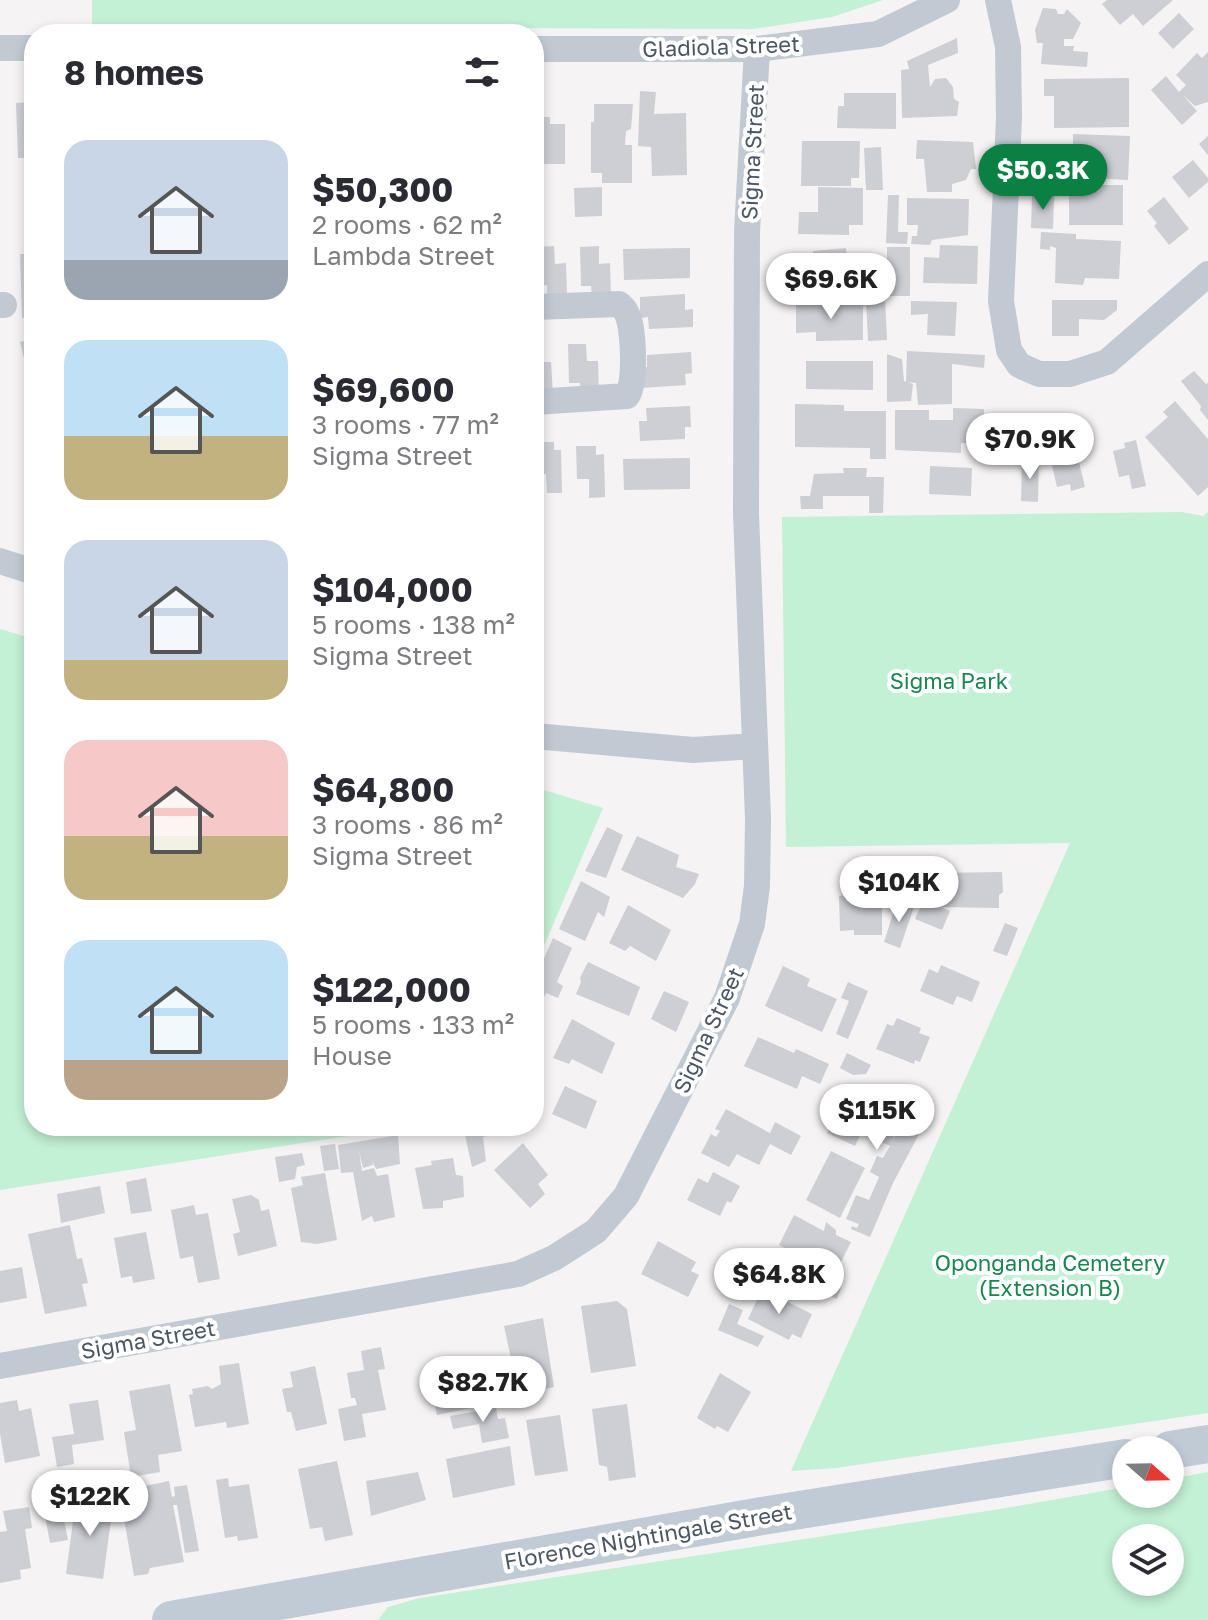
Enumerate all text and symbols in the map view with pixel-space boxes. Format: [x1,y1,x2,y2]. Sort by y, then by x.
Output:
street label: Gladiola Street [642,30,800,62]
icon: filters [460,50,504,94]
text: 8 homes [64,52,204,92]
street label: Sigma Street [735,83,769,221]
pin: $50.3K [978,144,1108,212]
text: $50.3K [996,154,1090,185]
text: $50,300 [312,169,453,209]
icon: home [128,172,224,268]
text: 2 rooms · 62 m² [312,209,502,240]
text: Lambda Street [312,240,495,271]
pin: $69.6K [766,253,896,321]
text: $69.6K [784,263,878,294]
text: $69,600 [312,369,455,409]
icon: home [128,372,224,468]
text: 3 rooms · 77 m² [312,409,499,440]
pin: $70.9K [965,413,1095,481]
text: $70.9K [984,423,1076,454]
text: Sigma Street [312,440,473,471]
text: $104,000 [312,569,473,609]
icon: home [128,572,224,668]
text: 5 rooms · 138 m² [312,609,515,640]
text: Sigma Street [312,640,473,671]
park label: Sigma Park [890,667,1008,694]
text: $64,800 [312,769,454,809]
icon: home [128,772,224,868]
text: 3 rooms · 86 m² [312,809,503,840]
text: Sigma Street [312,840,473,871]
pin: $104K [843,856,955,924]
text: $104K [858,866,940,897]
street label: Sigma Street [667,963,749,1097]
text: $122,000 [312,969,471,1009]
icon: home [128,972,224,1068]
text: 5 rooms · 133 m² [312,1009,514,1040]
text: House [312,1040,392,1071]
pin: $115K [821,1084,933,1152]
text: $115K [838,1094,916,1125]
pin: $64.8K [714,1248,844,1316]
park label: Oponganda Cemetery (Extension B) [935,1249,1165,1301]
text: $64.8K [732,1258,826,1289]
street label: Sigma Street [79,1314,217,1364]
pin: $82.7K [418,1356,548,1424]
text: $82.7K [437,1366,529,1397]
north arrow [1112,1436,1184,1508]
map controls [1112,1436,1184,1596]
pin: $122K [34,1470,146,1538]
text: $122K [49,1480,131,1511]
street label: Florence Nightingale Street [502,1497,794,1575]
button: layers [1112,1524,1184,1596]

